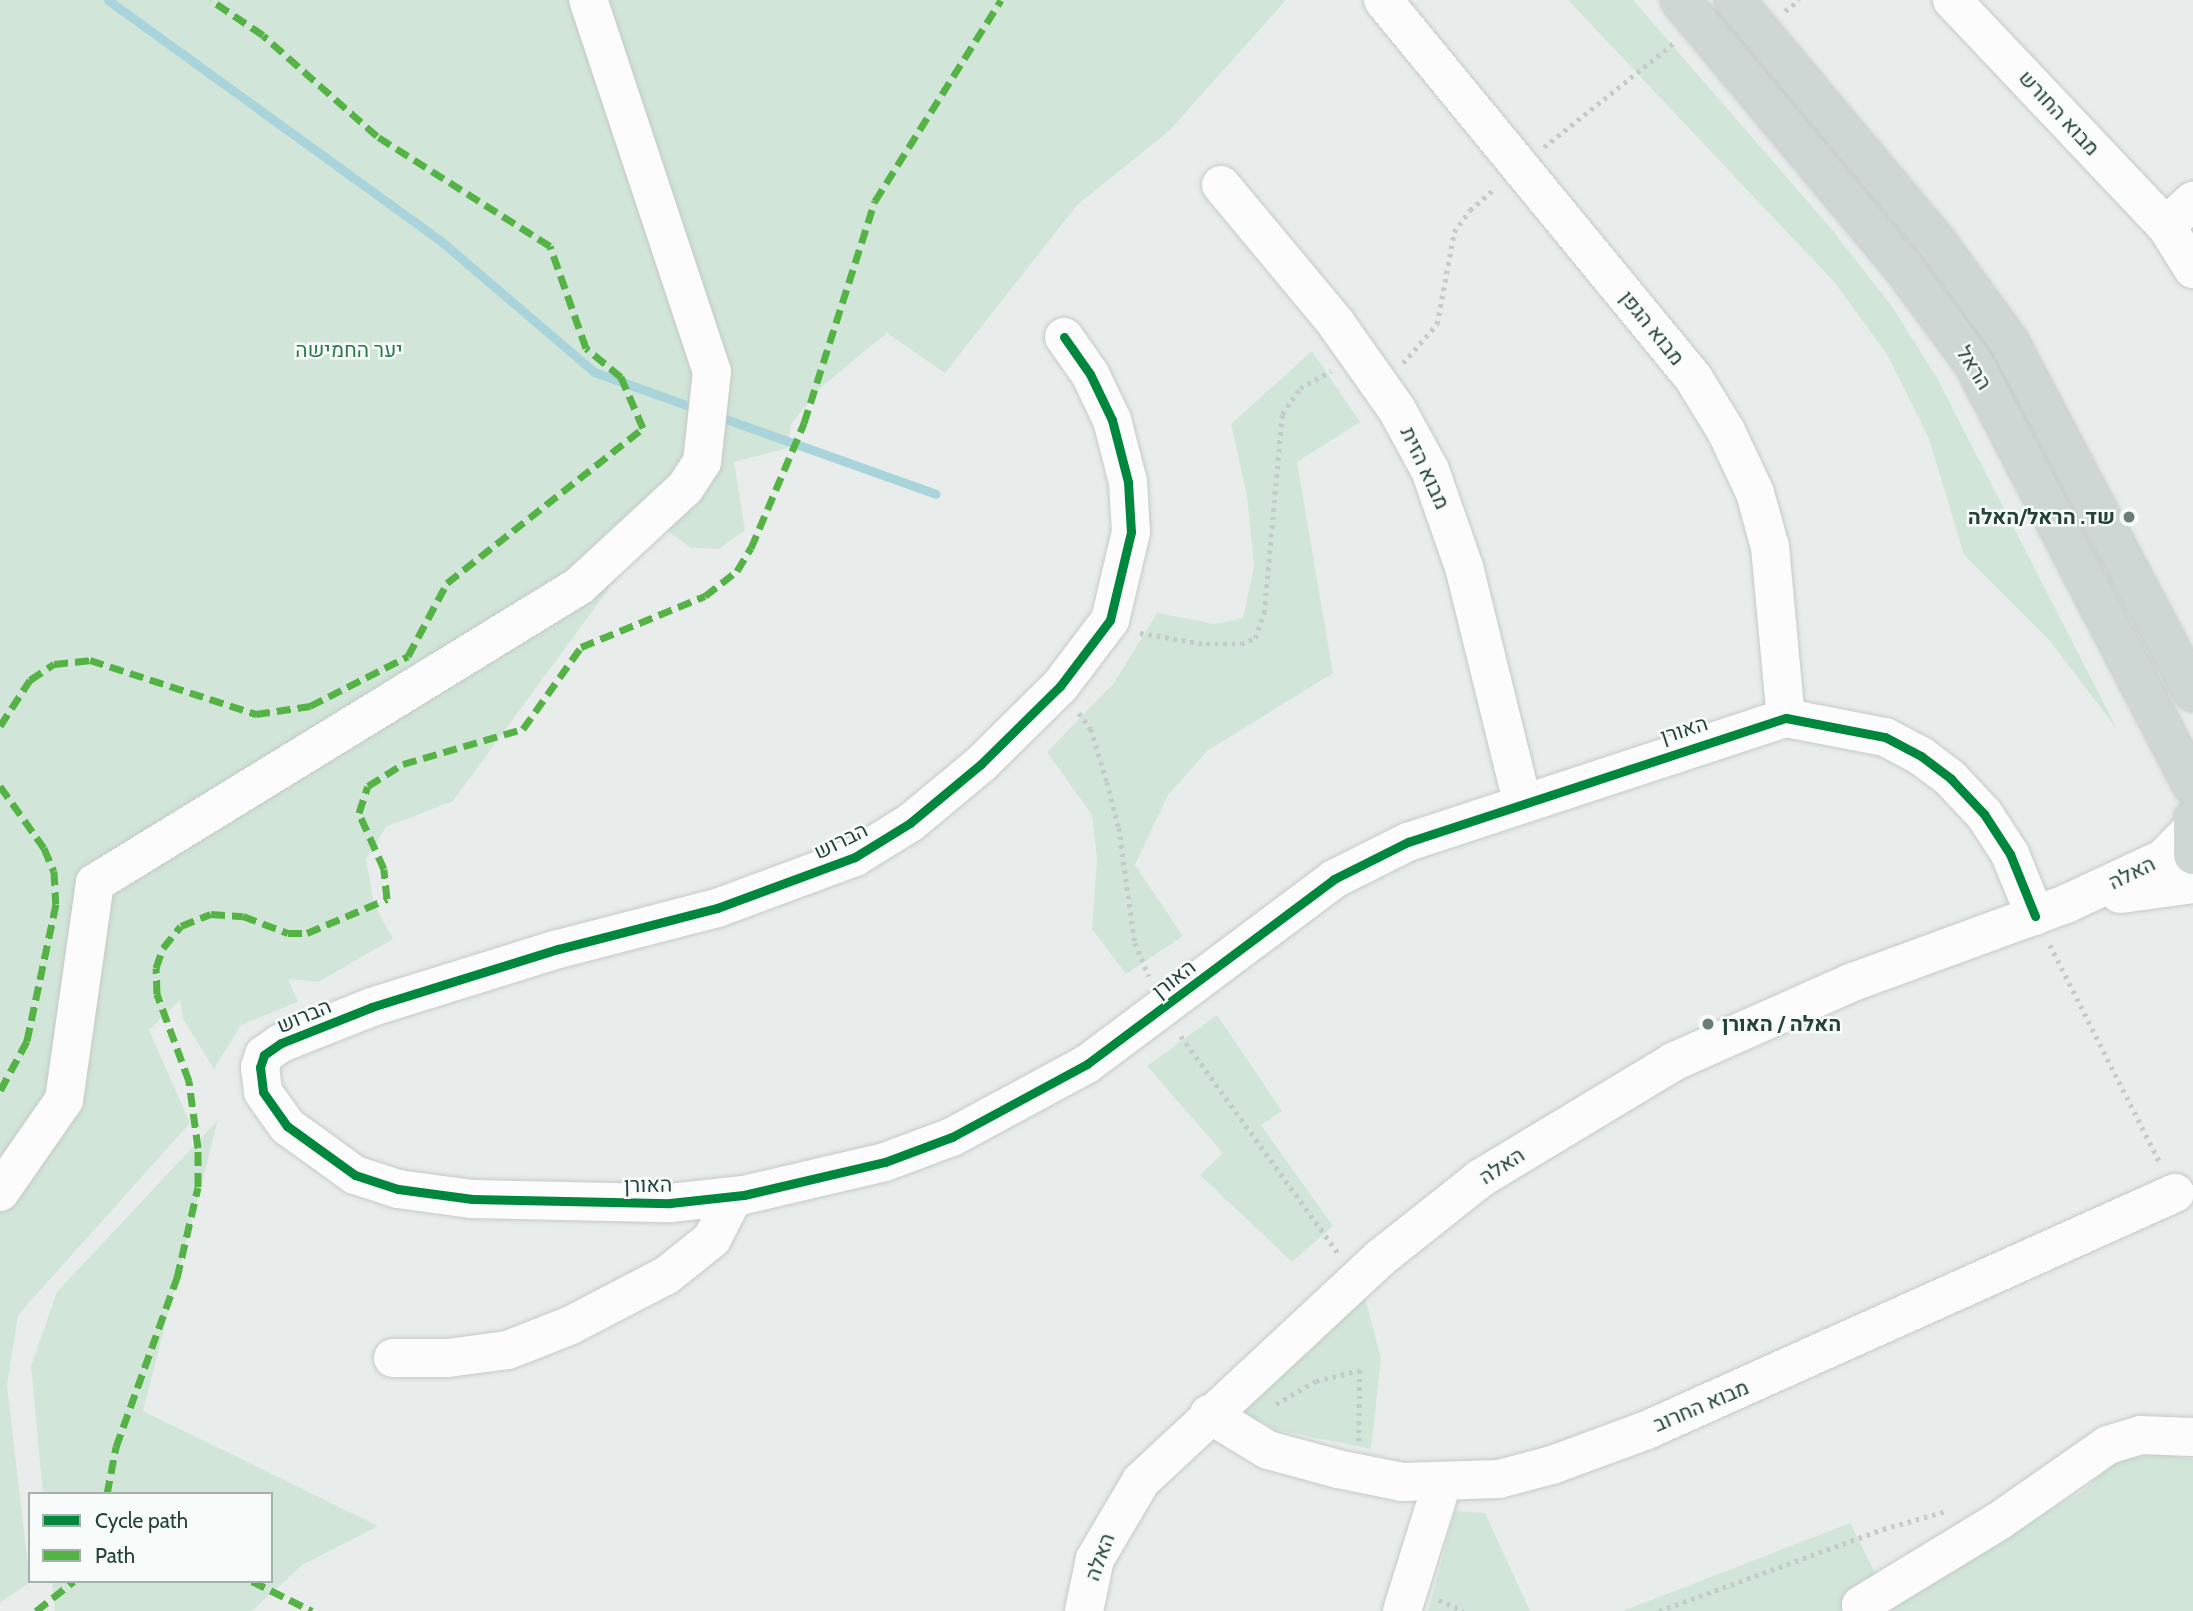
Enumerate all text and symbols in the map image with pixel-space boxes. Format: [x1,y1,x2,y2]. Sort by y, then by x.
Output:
street label: מבוא החורש [2013,65,2105,161]
street label: מבוא הגפן [1614,286,1690,370]
park label: יער החמישה [295,337,403,363]
street label: הראל [1951,341,1997,395]
street label: מבוא הזית [1395,423,1455,513]
place label: שד. הראל/האלה [1968,504,2115,530]
marker: שד. הראל/האלה [2121,509,2137,525]
street label: האורן [1657,711,1711,749]
street label: הברוש [810,817,872,865]
street label: האלה [2104,851,2160,895]
street label: האורן [1147,954,1201,1004]
street label: הברוש [273,993,335,1039]
place label: האלה / האורן [1722,1011,1841,1037]
marker: האלה / האורן [1700,1016,1716,1032]
street label: האלה [1475,1142,1529,1190]
street label: האורן [624,1172,672,1198]
street label: מבוא החרוב [1649,1375,1753,1437]
legend [28,1492,273,1583]
text: Cycle path [95,1508,188,1533]
street label: האלה [1080,1530,1120,1584]
text: Path [95,1543,135,1568]

